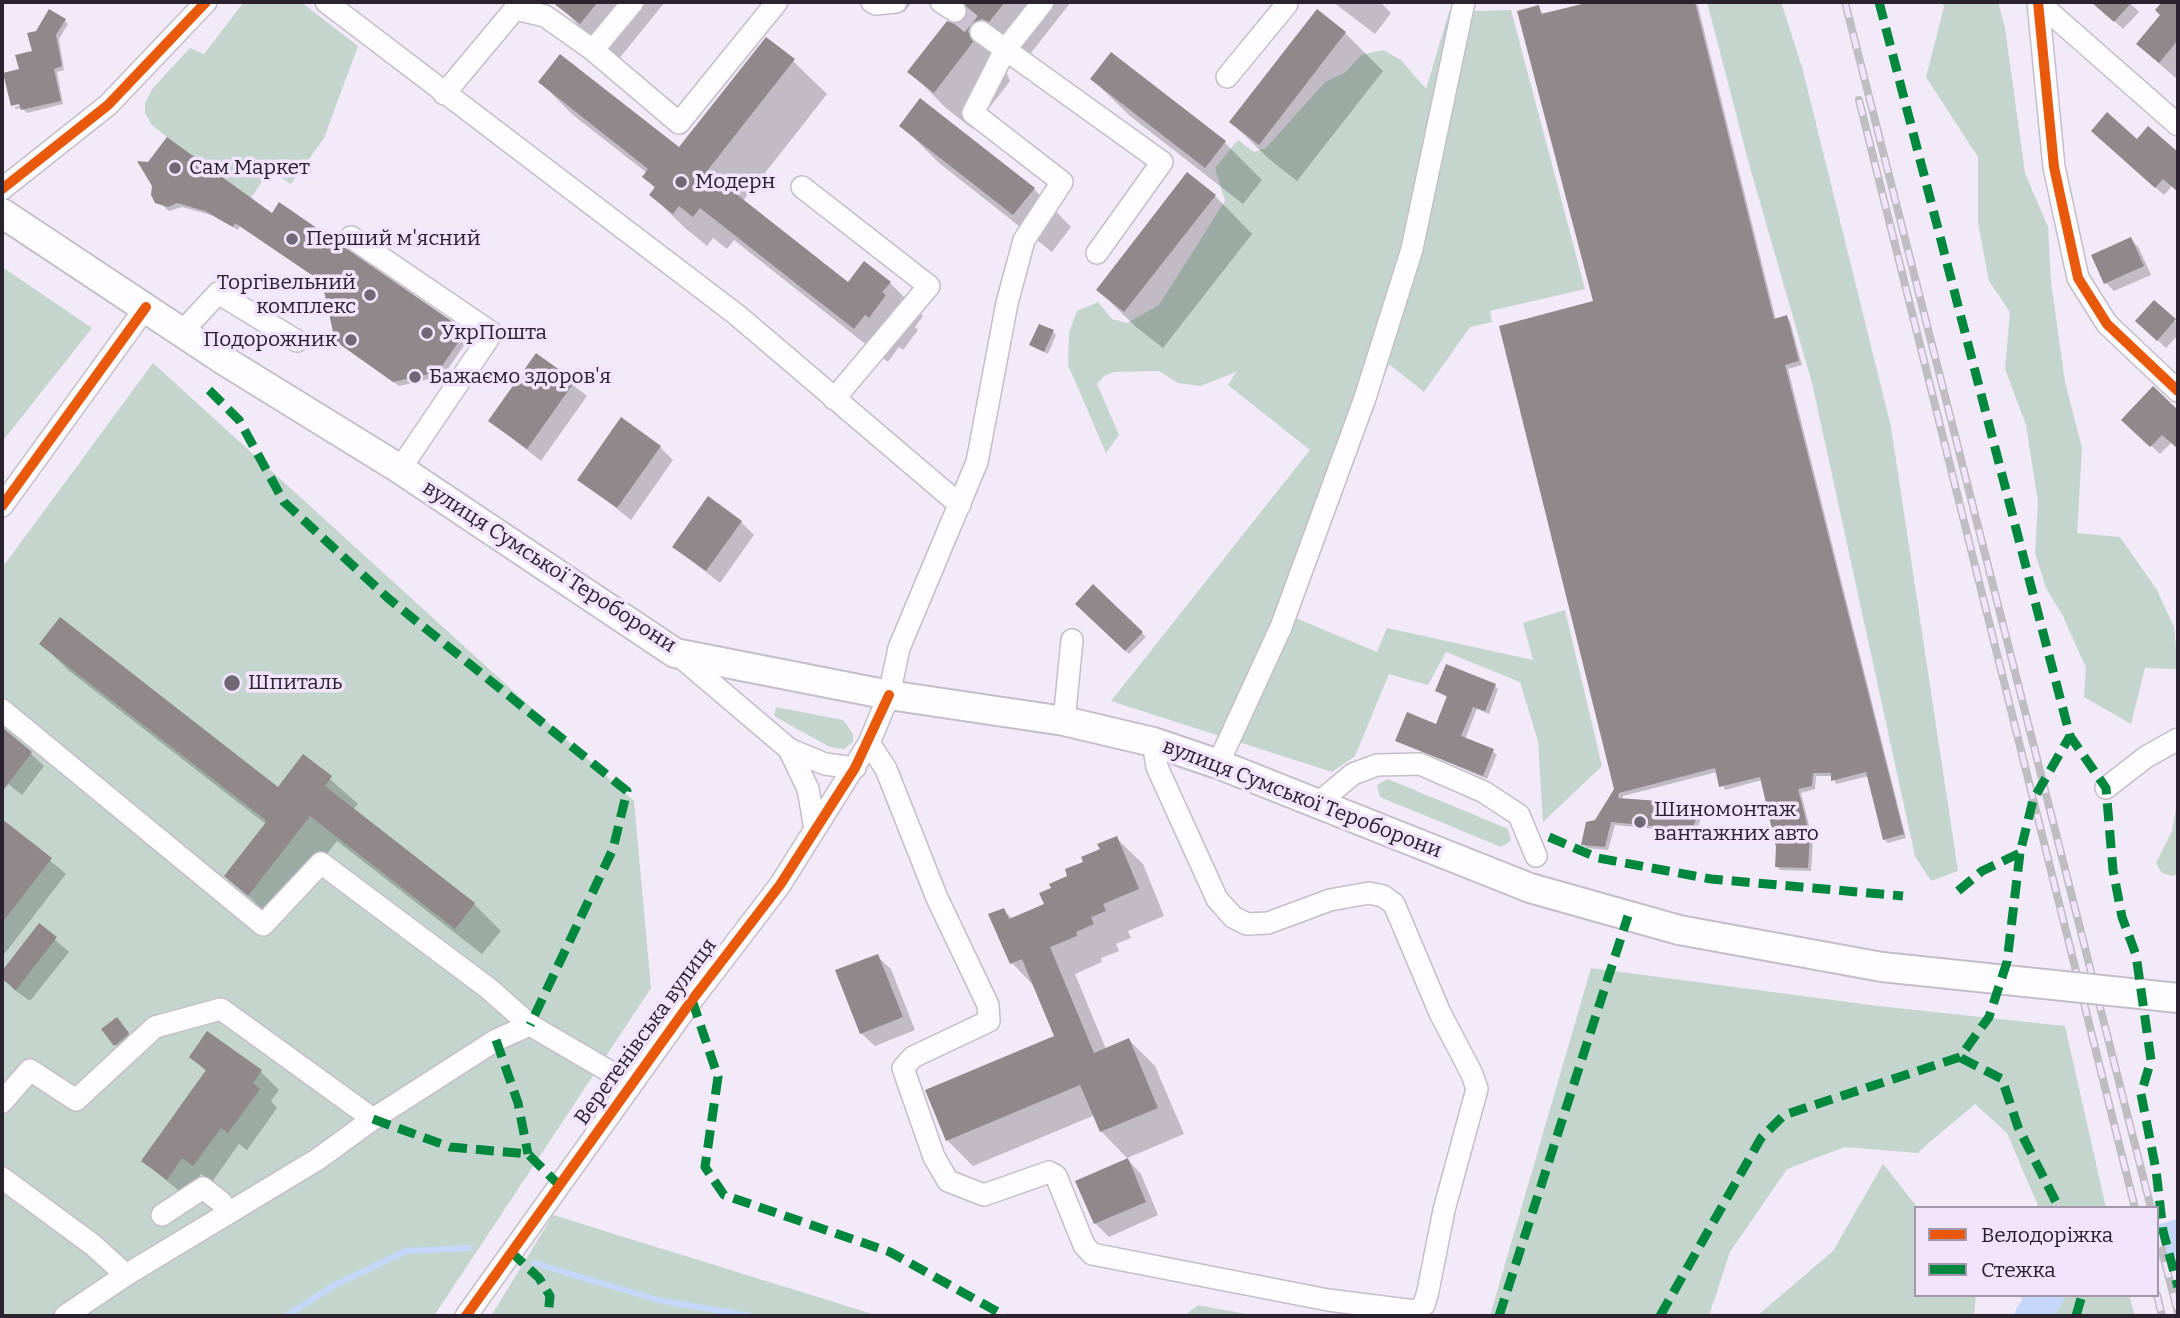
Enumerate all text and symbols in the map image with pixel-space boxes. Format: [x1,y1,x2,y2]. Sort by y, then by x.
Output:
place label: Сам Маркет [189,155,310,181]
marker: Сам Маркет [167,160,183,176]
place label: Модерн [695,169,775,195]
marker: Модерн [673,174,689,190]
place label: Перший м'ясний [306,226,481,252]
marker: Перший м'ясний [284,231,300,247]
place label: Торгівельний комплекс [217,270,356,320]
marker: Торгівельний комплекс [362,287,378,303]
place label: УкрПошта [441,320,547,346]
marker: УкрПошта [419,325,435,341]
place label: Подорожник [203,327,337,353]
marker: Подорожник [343,332,359,348]
place label: Бажаємо здоров'я [429,364,611,390]
marker: Бажаємо здоров'я [407,369,423,385]
street label: вулиця Сумської Тероборони [418,476,680,658]
place label: Шпиталь [248,670,342,696]
marker: Шпиталь [222,673,242,693]
street label: вулиця Сумської Тероборони [1159,734,1445,864]
place label: Шиномонтаж вантажних авто [1654,797,1819,847]
marker: Шиномонтаж вантажних авто [1632,814,1648,830]
street label: Веретенівська вулиця [570,934,722,1130]
legend [1914,1206,2159,1297]
text: Велодоріжка [1981,1222,2113,1248]
text: Стежка [1981,1257,2056,1283]

